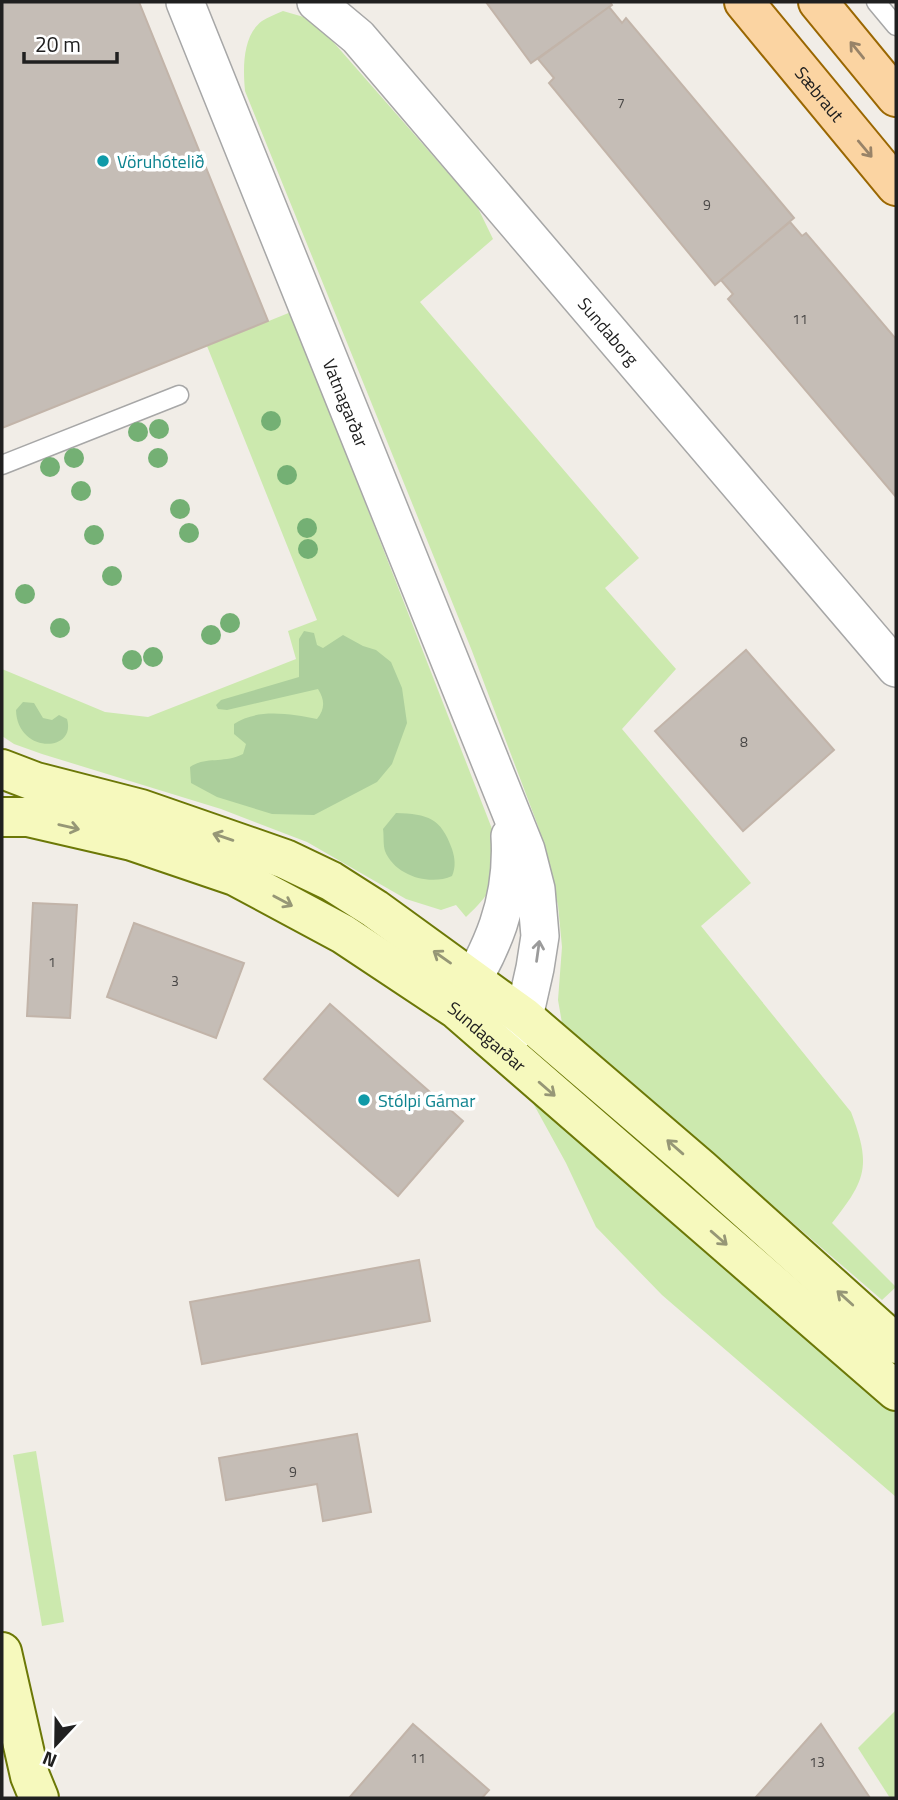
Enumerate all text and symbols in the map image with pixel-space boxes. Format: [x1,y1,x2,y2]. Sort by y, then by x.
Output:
scale bar [24,21,117,65]
text: 20 m [35,28,81,60]
one-way arrow [849,41,865,59]
street label: Sæbraut [789,60,851,128]
house number: 7 [617,92,625,113]
one-way arrow [858,139,873,157]
place label: Vöruhótelið [117,148,205,175]
marker: Vöruhótelið [95,153,111,169]
house number: 9 [703,194,711,215]
street label: Sundaborg [572,291,645,371]
house number: 11 [792,308,808,329]
street label: Vatnagarðar [316,355,376,451]
house number: 8 [740,731,748,752]
one-way arrow [57,820,80,834]
one-way arrow [212,830,234,842]
one-way arrow [272,895,292,909]
one-way arrow [531,940,544,963]
one-way arrow [433,950,452,964]
house number: 1 [48,951,56,972]
house number: 3 [171,970,179,991]
street label: Sundagarðar [443,994,532,1078]
one-way arrow [538,1081,556,1097]
place label: Stólpi Gámar [378,1087,475,1114]
marker: Stólpi Gámar [356,1092,372,1108]
one-way arrow [667,1139,685,1155]
one-way arrow [710,1230,728,1246]
one-way arrow [837,1291,855,1307]
house number: 9 [289,1461,297,1482]
north arrow [21,1709,91,1779]
text: N [38,1744,61,1776]
house number: 11 [410,1747,426,1768]
house number: 13 [809,1751,825,1772]

